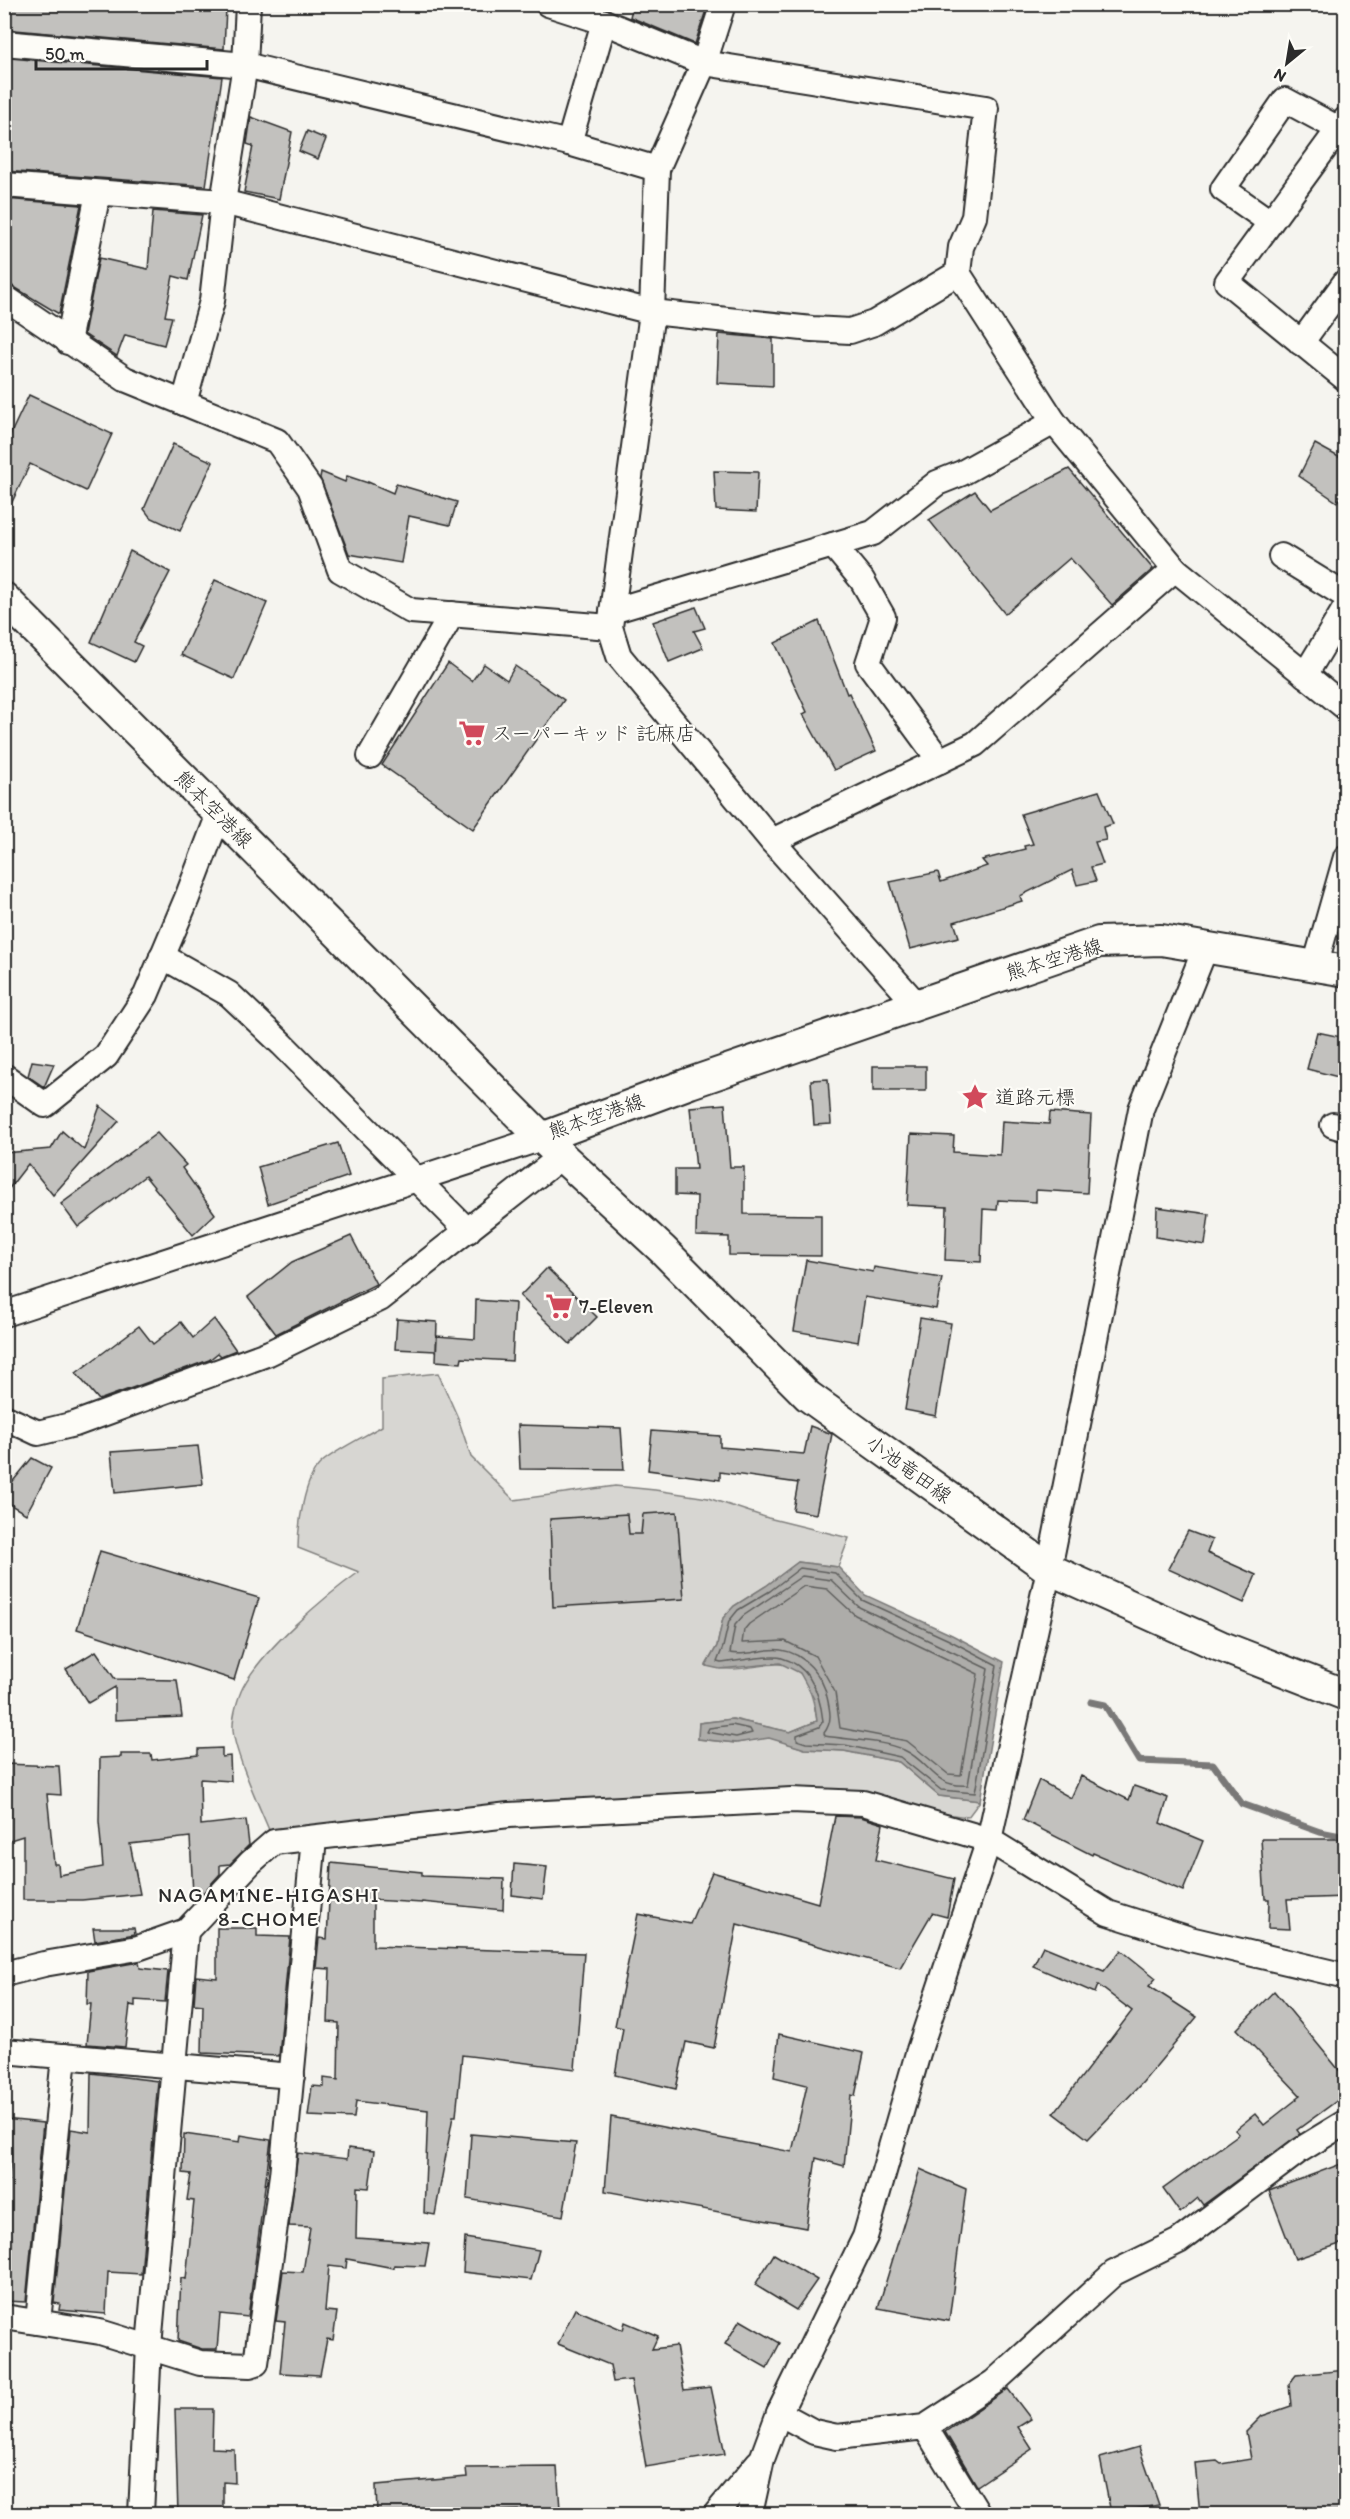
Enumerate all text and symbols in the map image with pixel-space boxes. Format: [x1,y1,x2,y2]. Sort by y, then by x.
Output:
scale bar [36,33,207,71]
north arrow [1257,33,1317,93]
text: 50 m [45,43,85,65]
text: N [1270,65,1289,86]
supermarket icon: スーパーキッド 託麻店 [457,718,487,748]
place label: スーパーキッド 託麻店 [492,721,696,745]
street label: 熊本空港線 [170,765,258,853]
street label: 熊本空港線 [1003,933,1105,985]
place icon: 道路元標 [960,1082,990,1112]
place label: 道路元標 [995,1085,1075,1109]
street label: 熊本空港線 [545,1088,647,1144]
supermarket icon: 7-Eleven [544,1291,574,1321]
place label: 7-Eleven [579,1294,653,1318]
street label: 小池竜田線 [861,1430,957,1508]
district label: NAGAMINE-HIGASHI 8-CHOME [158,1882,380,1931]

